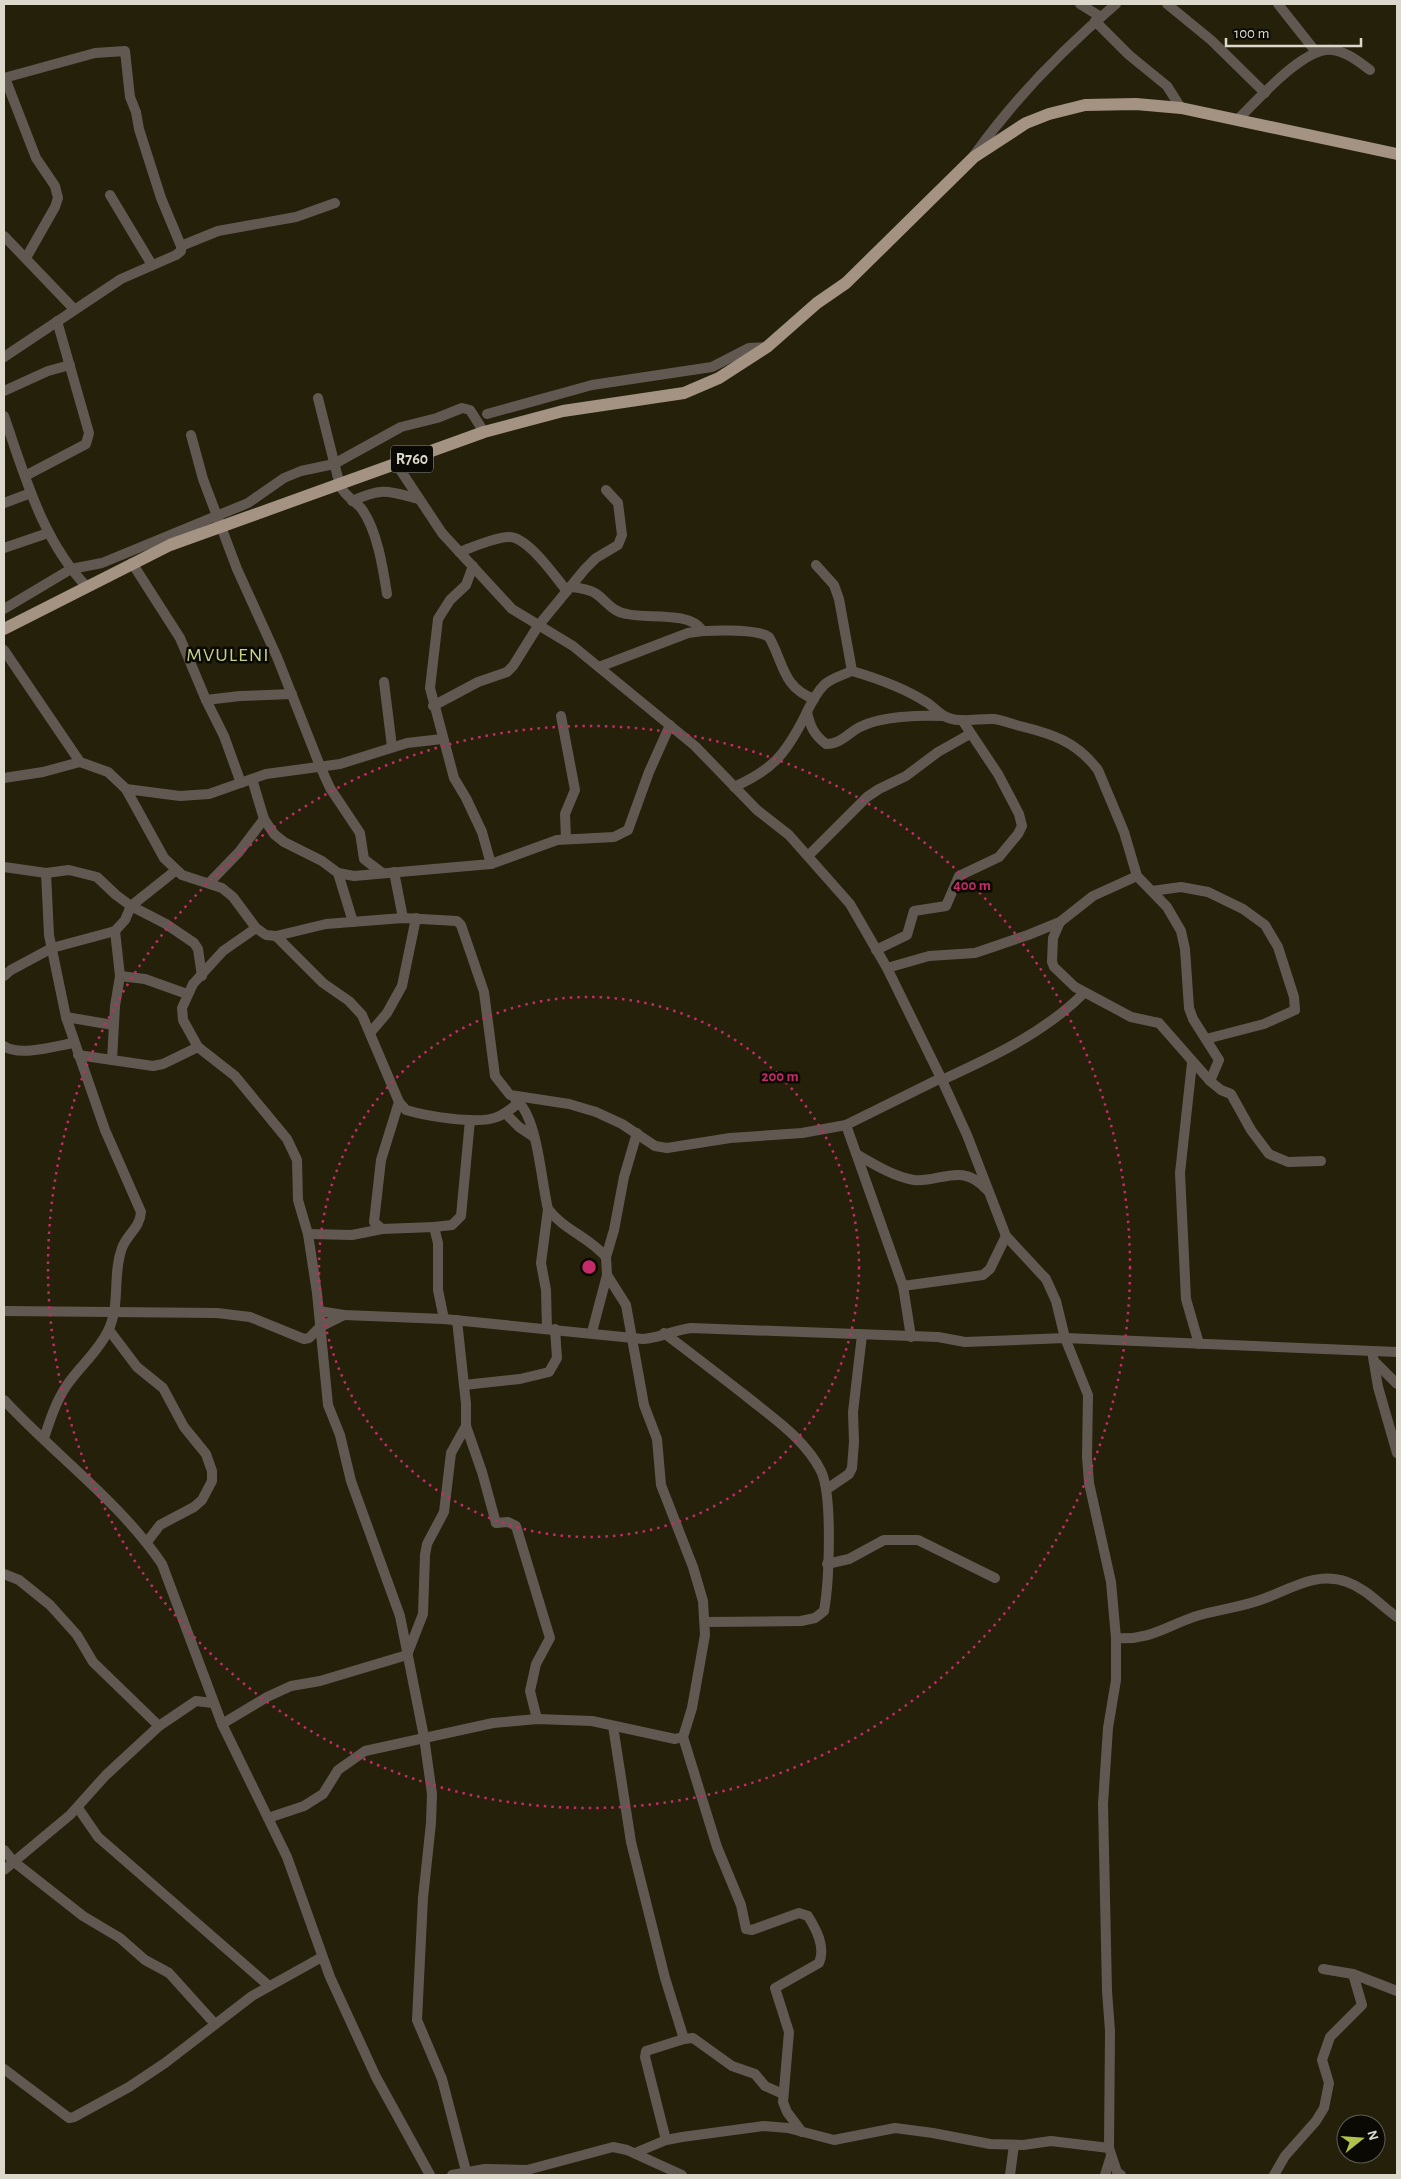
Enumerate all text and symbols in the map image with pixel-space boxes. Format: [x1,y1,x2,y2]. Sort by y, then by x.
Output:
scale bar [1226,15,1361,47]
text: 100 m [1234,26,1269,41]
road number: R760 [391,446,433,472]
district label: MVULENI [186,645,270,665]
text: 400 m [953,878,991,893]
text: 200 m [761,1069,799,1084]
centre of rings [580,1258,598,1276]
north arrow [1336,2114,1386,2164]
text: N [1364,2129,1381,2142]

